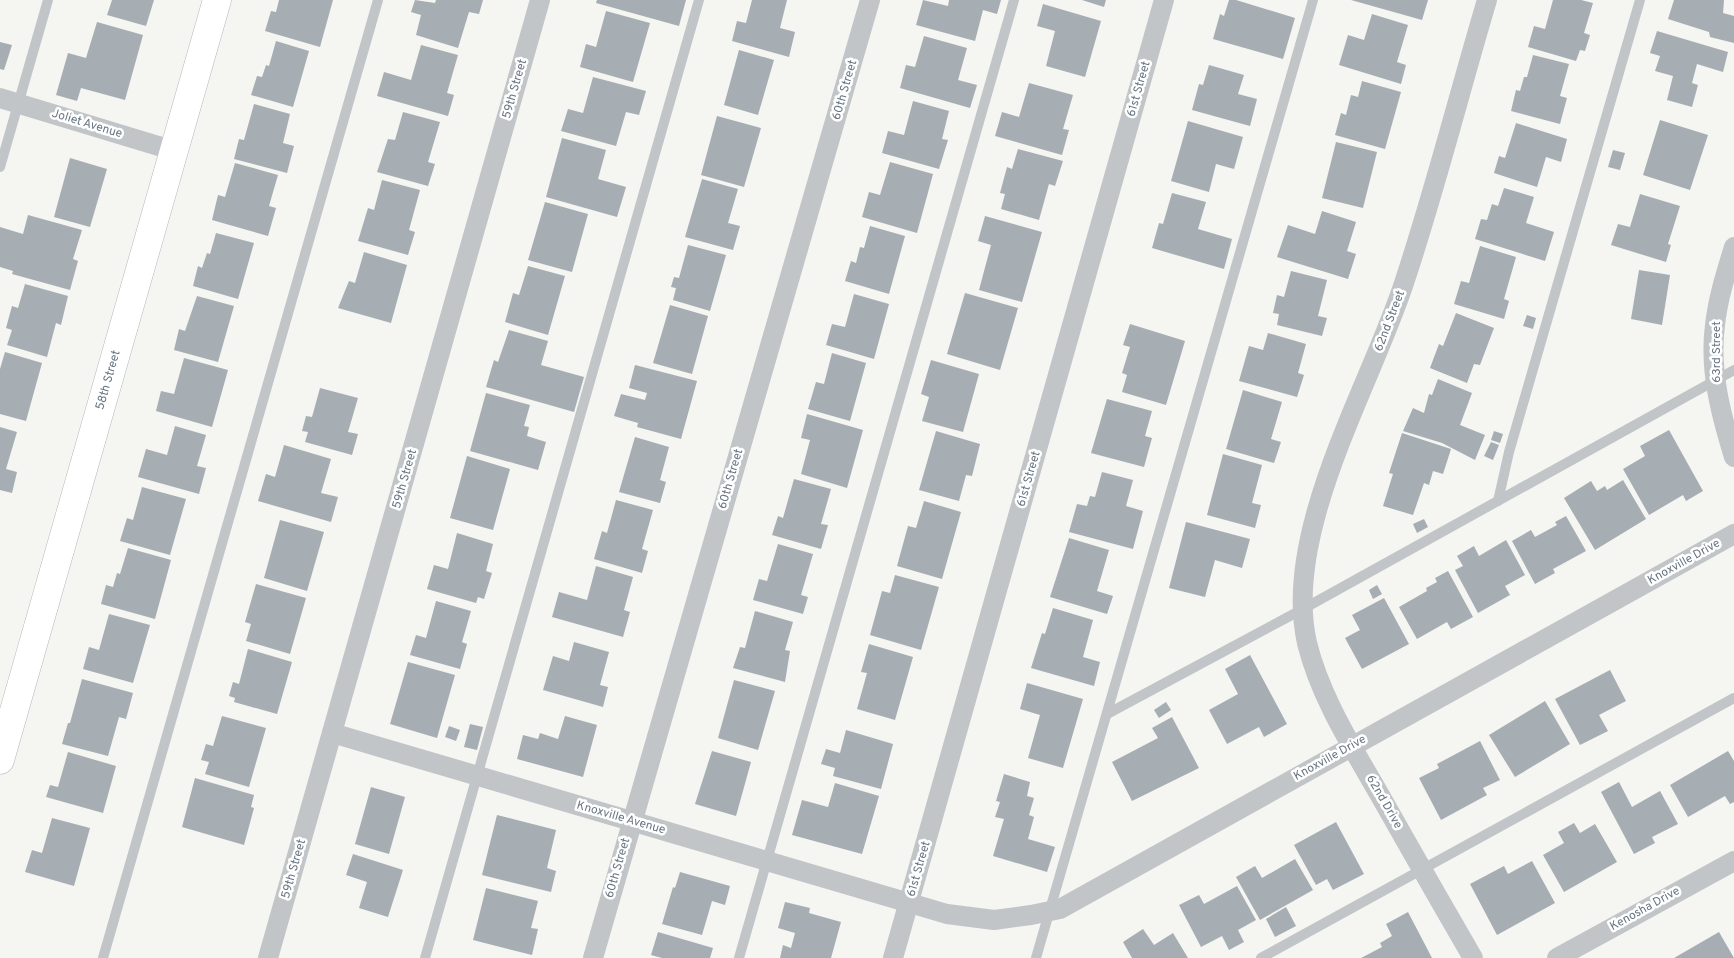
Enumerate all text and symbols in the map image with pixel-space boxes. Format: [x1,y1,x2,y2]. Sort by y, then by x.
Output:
street label: 59th Street [499,57,531,121]
street label: 60th Street [829,58,861,122]
street label: 61st Street [1123,59,1155,119]
street label: Joliet Avenue [50,106,124,142]
street label: 62nd Street [1371,288,1409,354]
street label: 63rd Street [1709,321,1725,383]
street label: 58th Street [92,348,125,412]
street label: 59th Street [389,447,421,511]
street label: 60th Street [715,447,747,511]
street label: 61st Street [1013,449,1045,509]
street label: Knoxville Drive [1645,535,1723,589]
street label: Knoxville Drive [1291,731,1369,785]
street label: 62nd Drive [1362,772,1406,832]
street label: Knoxville Avenue [575,798,667,838]
street label: 60th Street [602,836,634,900]
street label: 59th Street [278,837,310,901]
street label: 61st Street [903,839,935,899]
street label: Kenosha Drive [1607,883,1683,935]

